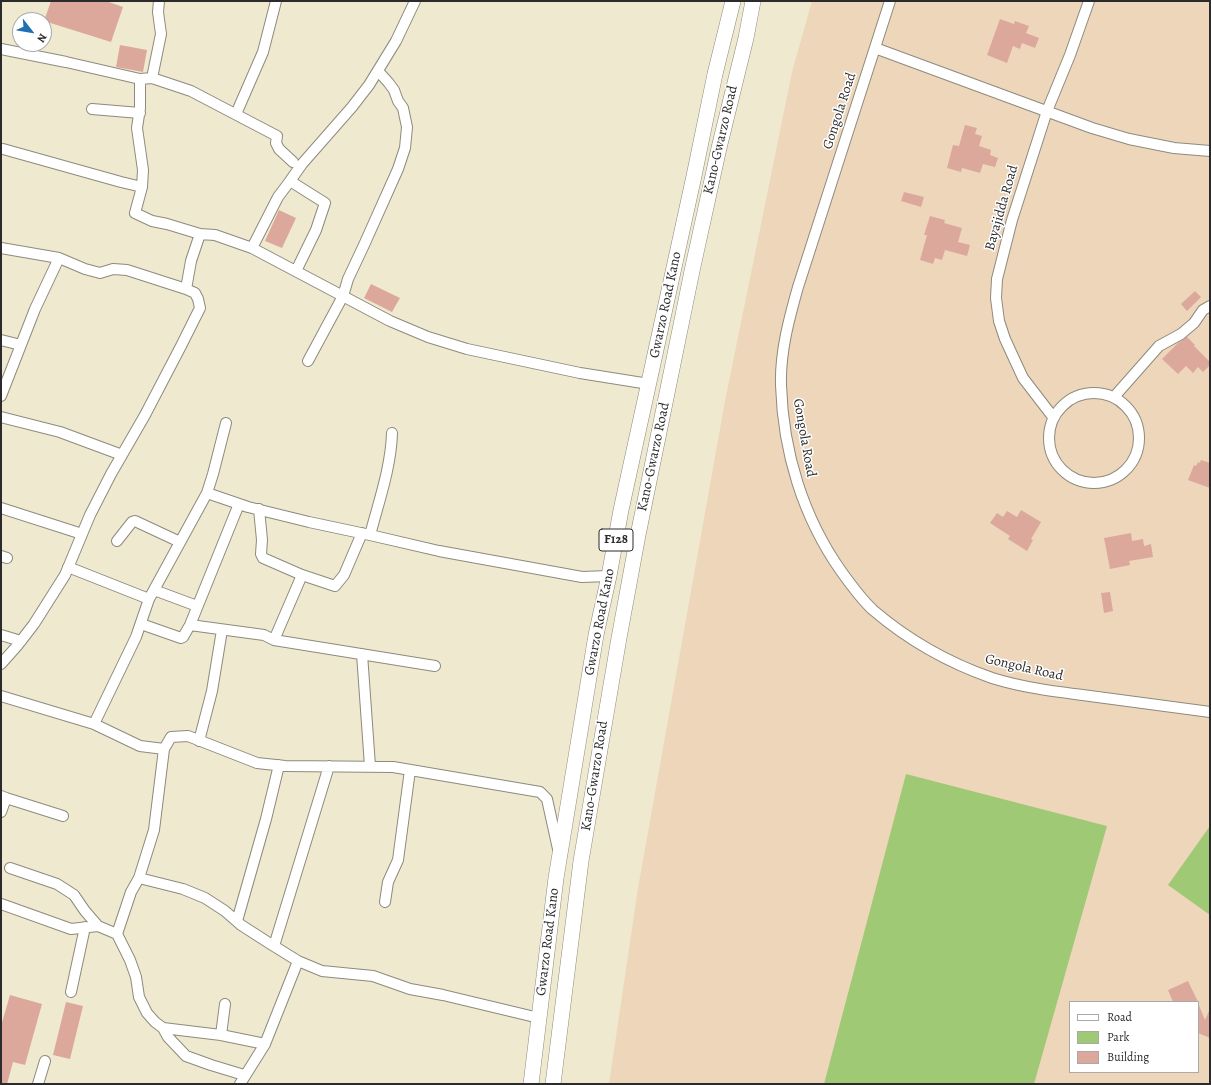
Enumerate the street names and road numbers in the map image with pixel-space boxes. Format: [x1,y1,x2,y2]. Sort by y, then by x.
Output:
street label: Gongola Road [820,71,860,151]
street label: Kano-Gwarzo Road [700,84,742,196]
street label: Bayajidda Road [982,163,1022,253]
street label: Gwarzo Road Kano [647,250,685,360]
street label: Gongola Road [789,397,819,479]
street label: Kano-Gwarzo Road [634,401,674,513]
road number: F128 [599,529,633,551]
street label: Gwarzo Road Kano [581,567,619,677]
street label: Gongola Road [983,651,1065,685]
street label: Kano-Gwarzo Road [578,720,612,832]
street label: Gwarzo Road Kano [533,887,563,997]

